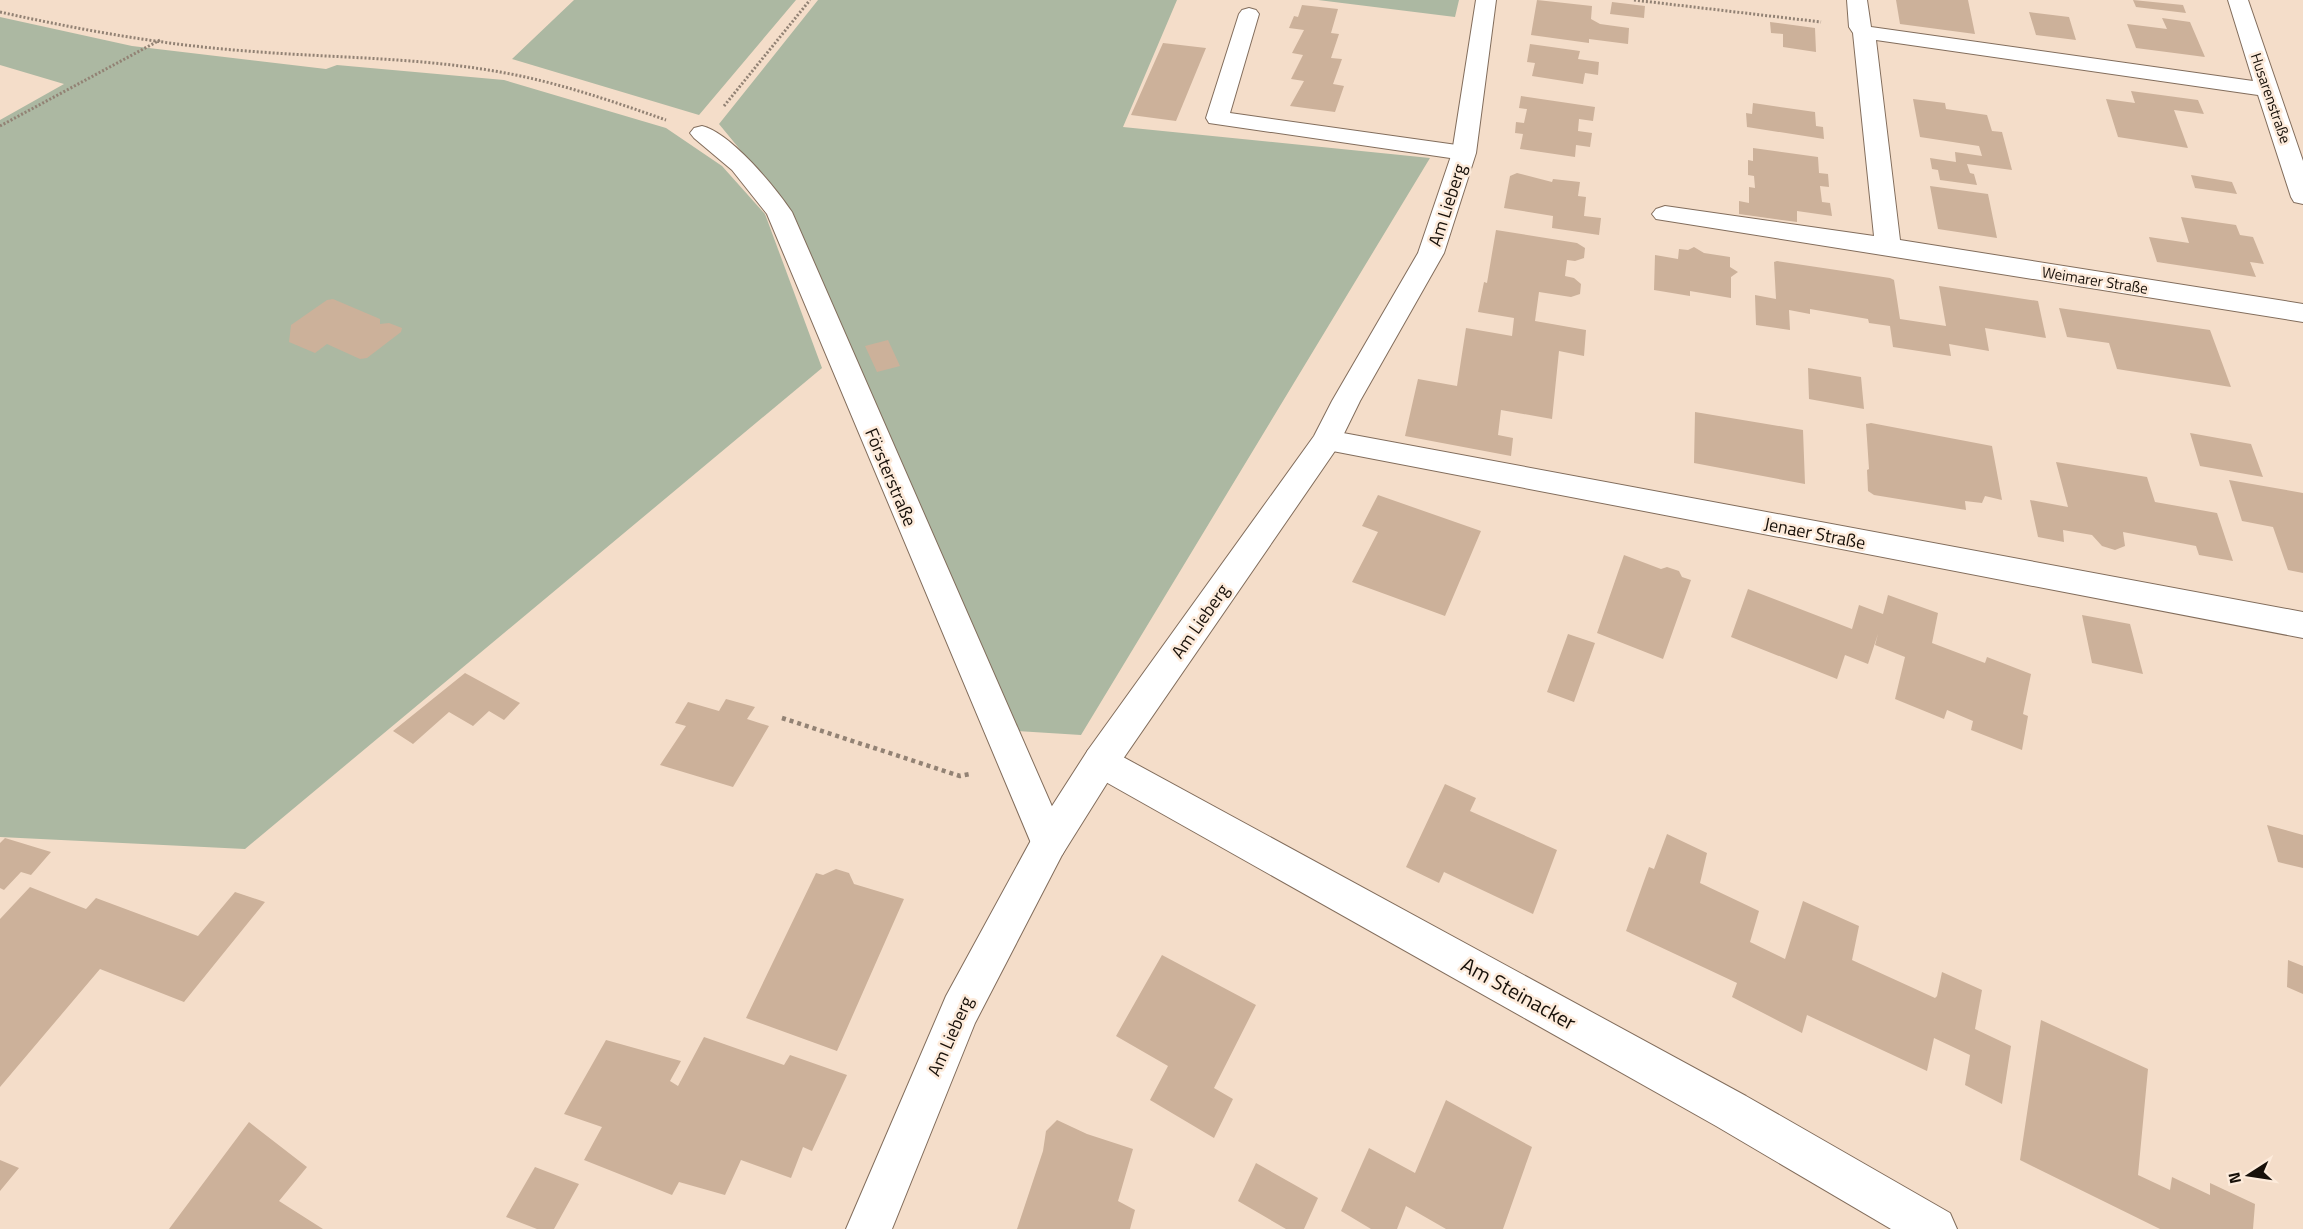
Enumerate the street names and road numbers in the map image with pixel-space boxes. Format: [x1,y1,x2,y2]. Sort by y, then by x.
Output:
street label: Husarenstraße [2245,50,2297,146]
street label: Am Lieberg [1421,160,1473,250]
street label: Weimarer Straße [2040,260,2150,300]
street label: Försterstraße [858,424,924,530]
street label: Jenaer Straße [1762,510,1868,556]
street label: Am Lieberg [1164,578,1236,664]
street label: Am Steinacker [1456,948,1582,1038]
street label: Am Lieberg [920,992,980,1080]

